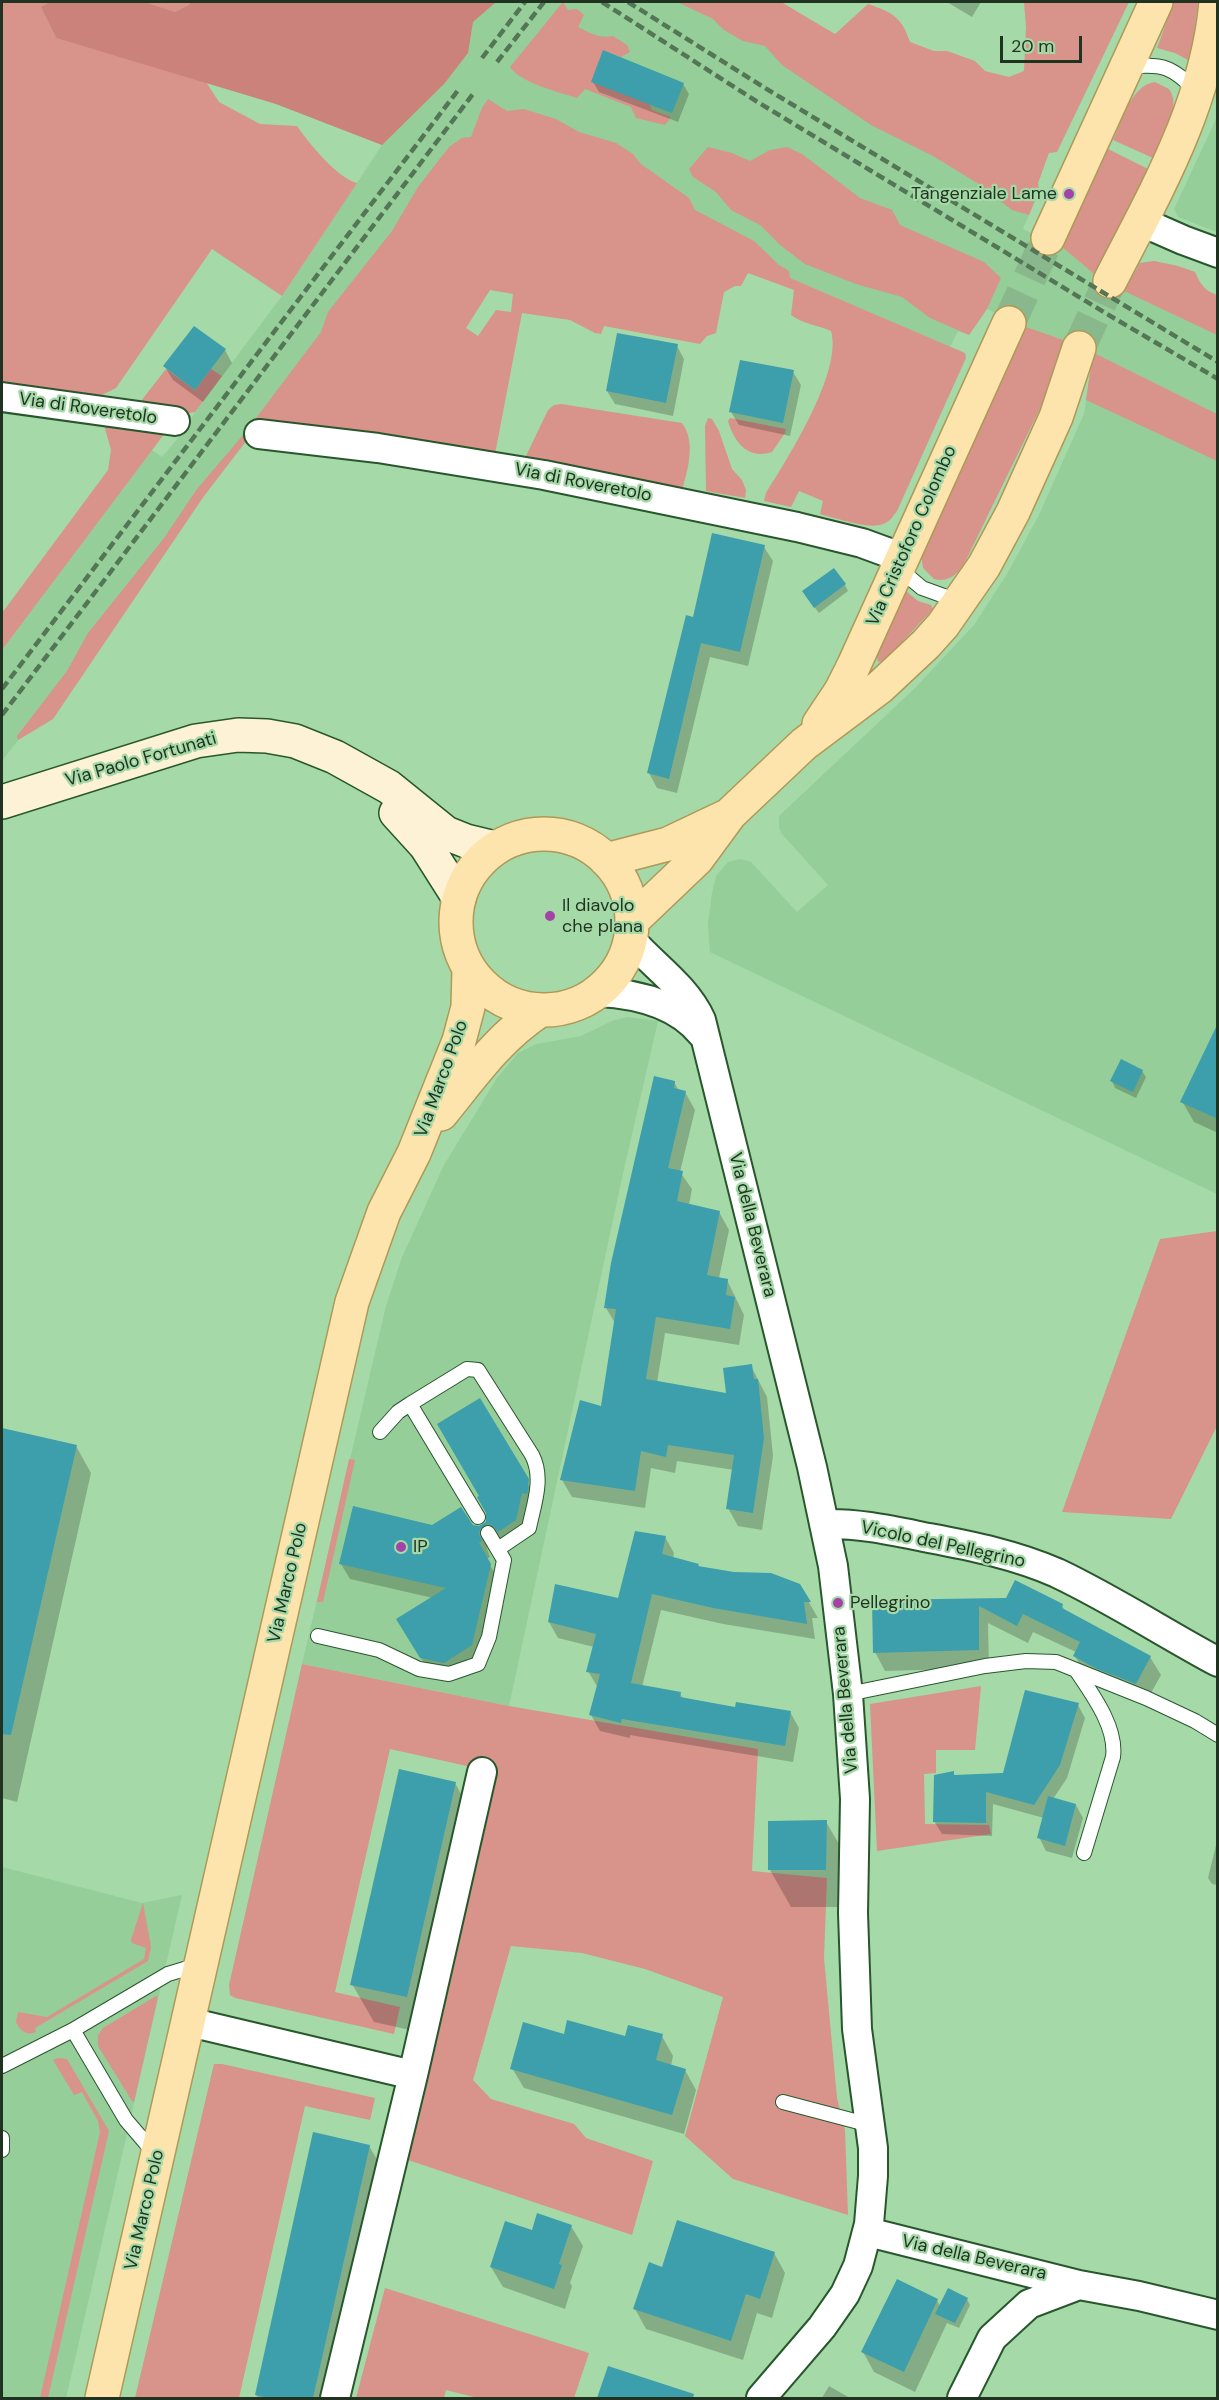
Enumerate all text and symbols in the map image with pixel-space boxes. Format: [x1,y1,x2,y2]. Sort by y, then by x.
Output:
scale bar [1003,24,1086,62]
text: 20 m [1011,34,1054,58]
place label: Tangenziale Lame [911,183,1057,205]
marker: Tangenziale Lame [1062,187,1076,201]
street label: Via di Roveretolo [17,389,159,429]
street label: Via Cristoforo Colombo [862,442,962,630]
street label: Via di Roveretolo [513,459,653,507]
street label: Via Paolo Fortunati [63,728,219,792]
place label: Il diavolo che plana [562,895,643,938]
marker: Il diavolo che plana [543,909,557,923]
street label: Via Marco Polo [411,1017,473,1141]
street label: Via della Beverara [724,1151,780,1299]
street label: Vicolo del Pellegrino [859,1517,1027,1573]
street label: Via Marco Polo [264,1521,312,1645]
place label: IP [413,1536,428,1558]
marker: IP [394,1540,408,1554]
place label: Pellegrino [850,1592,930,1614]
marker: Pellegrino [831,1596,845,1610]
street label: Via della Beverara [829,1625,863,1775]
street label: Via Marco Polo [121,2148,169,2272]
street label: Via della Beverara [899,2231,1049,2285]

